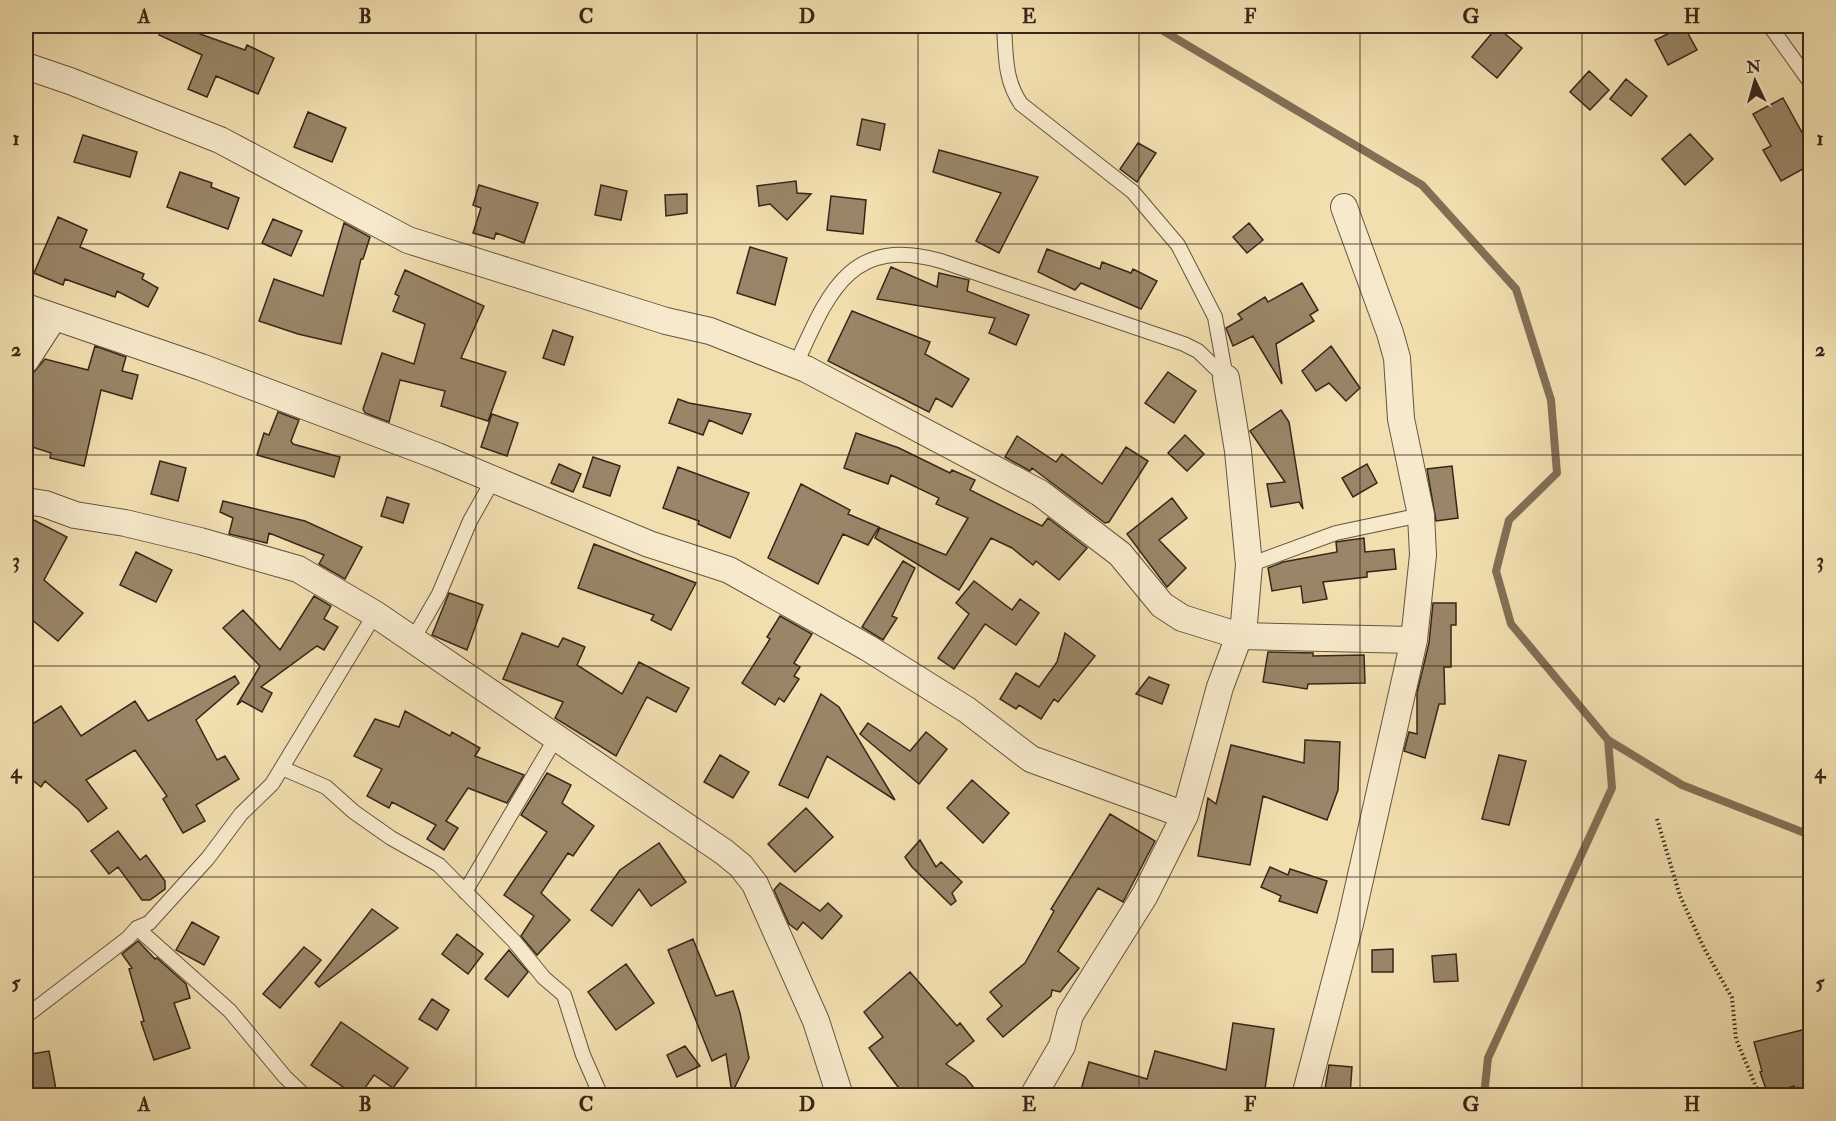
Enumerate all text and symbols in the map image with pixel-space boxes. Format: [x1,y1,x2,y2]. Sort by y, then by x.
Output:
text: A [137,4,151,29]
text: B [358,4,372,29]
text: C [579,4,593,29]
text: D [799,4,815,29]
text: E [1022,4,1037,29]
text: F [1244,4,1257,29]
text: G [1463,4,1480,29]
text: H [1684,4,1700,29]
north arrow [1725,51,1785,111]
text: N [1745,56,1762,78]
text: 1 [12,126,20,151]
text: 1 [1816,126,1824,151]
text: 2 [11,337,21,362]
text: 2 [1815,337,1825,362]
text: 3 [12,548,20,573]
text: 3 [1816,548,1824,573]
text: 4 [10,759,23,784]
text: 4 [1814,759,1827,784]
text: 5 [12,970,22,995]
text: 5 [1816,970,1826,995]
text: A [137,1092,151,1117]
text: B [358,1092,372,1117]
text: C [579,1092,593,1117]
text: D [799,1092,815,1117]
text: E [1022,1092,1037,1117]
text: F [1244,1092,1257,1117]
text: G [1463,1092,1480,1117]
text: H [1684,1092,1700,1117]

